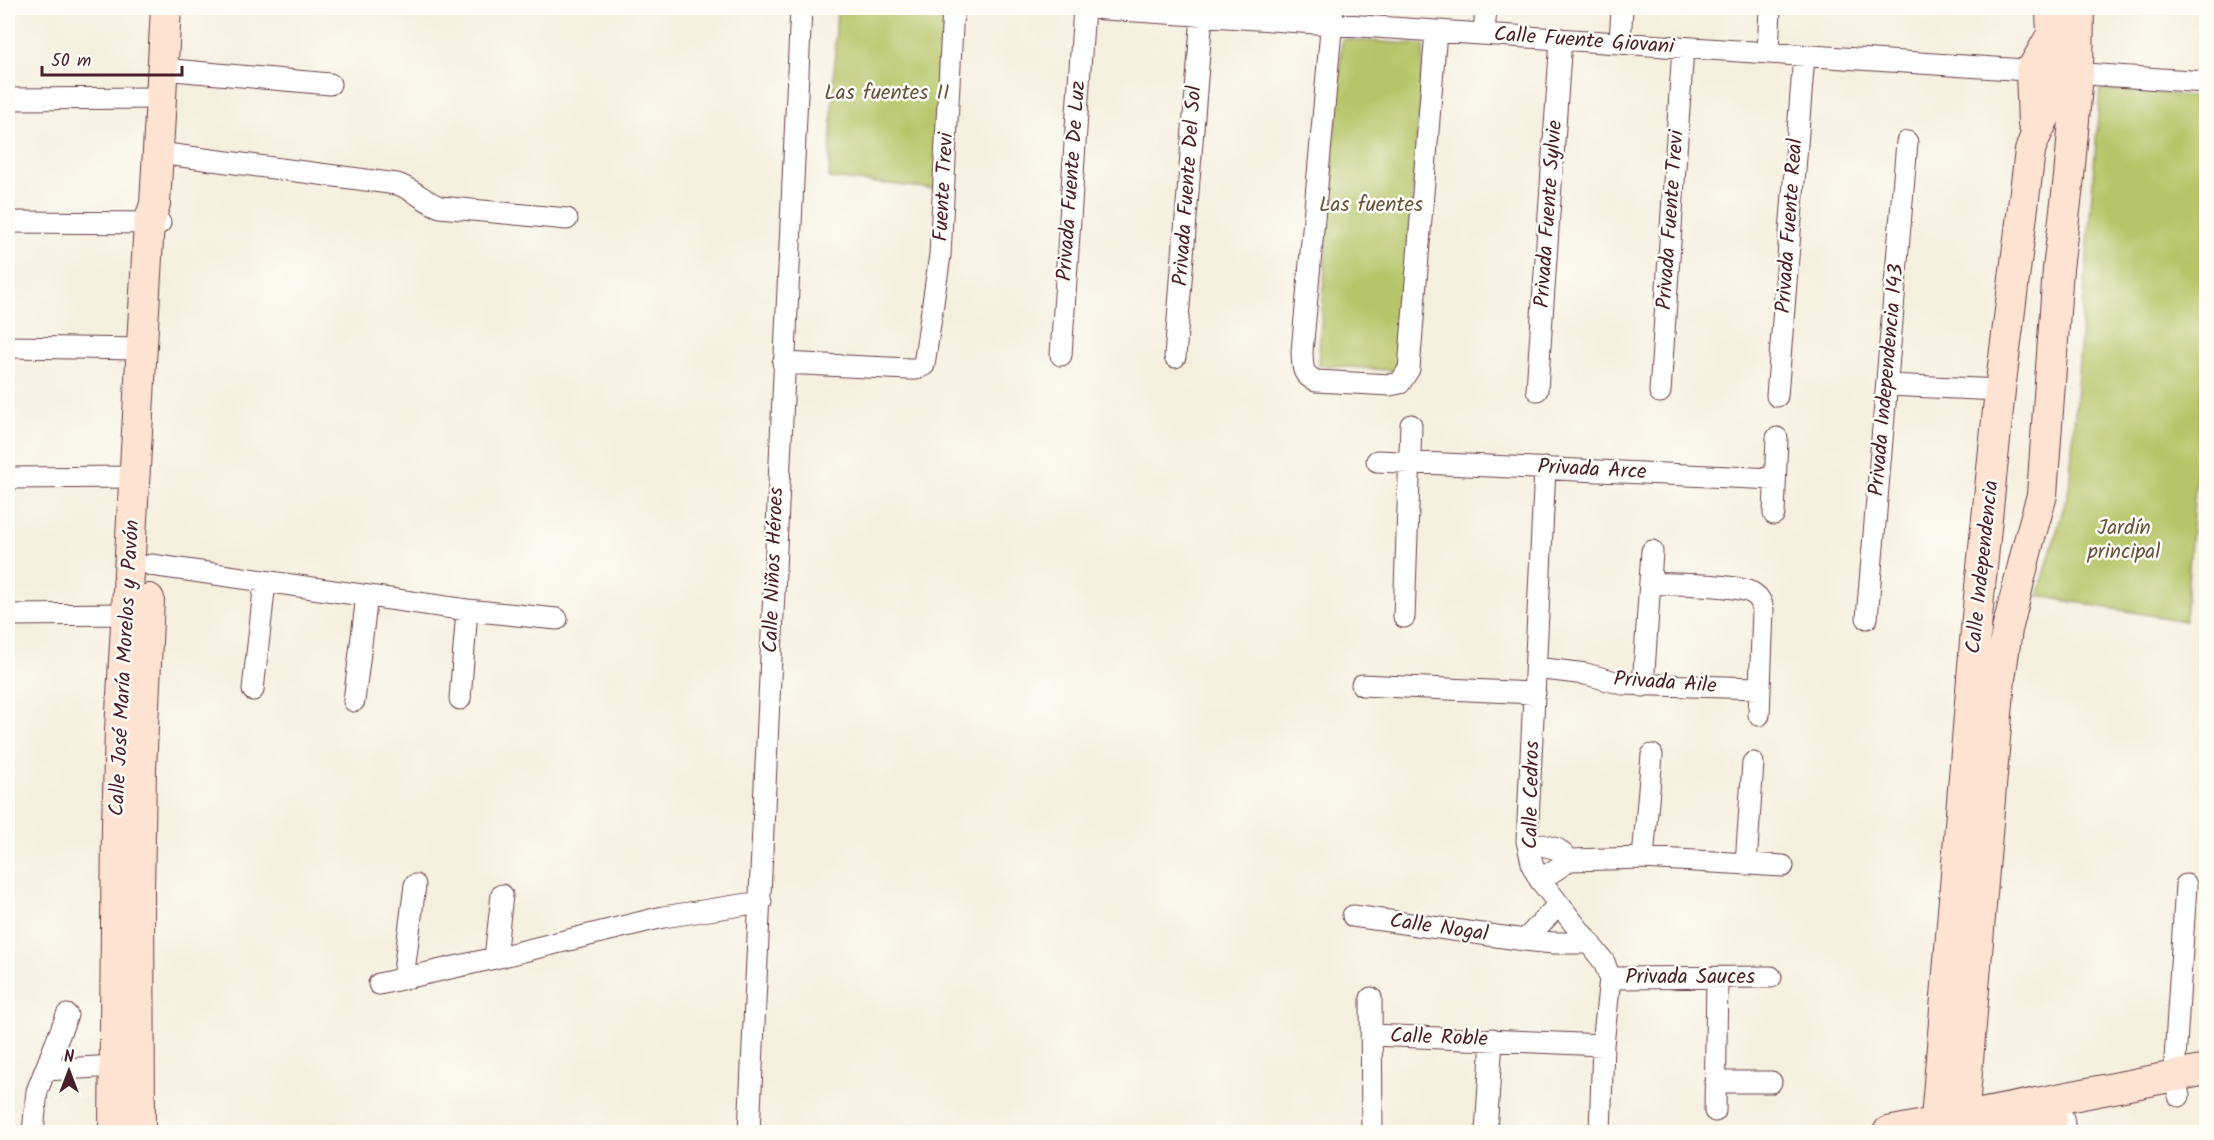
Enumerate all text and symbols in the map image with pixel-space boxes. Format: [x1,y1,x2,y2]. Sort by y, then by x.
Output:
street label: Calle Fuente Giovani [1493,18,1676,64]
scale bar [42,39,182,77]
text: 50 m [51,47,91,76]
park label: Las fuentes II [824,77,950,110]
street label: Privada Fuente De Luz [1049,80,1095,282]
street label: Privada Fuente Del Sol [1165,85,1211,287]
street label: Privada Fuente Sylvie [1526,119,1572,309]
street label: Privada Fuente Trevi [1648,128,1694,311]
street label: Fuente Trevi [925,131,963,242]
street label: Privada Fuente Real [1767,137,1813,315]
park label: Las fuentes [1319,189,1423,222]
street label: Privada Independencia 143 [1860,262,1914,498]
street label: Privada Arce [1537,451,1648,489]
street label: Calle Independencia [1957,479,2009,655]
street label: Calle Niños Héroes [755,486,793,654]
park label: Jardín principal [2087,512,2160,569]
street label: Calle José María Morelos y Pavón [101,519,149,817]
street label: Privada Aile [1612,663,1718,703]
street label: Calle Cedros [1515,740,1549,850]
street label: Calle Nogal [1388,905,1490,951]
street label: Privada Sauces [1625,961,1755,994]
street label: Calle Roble [1389,1020,1489,1056]
north arrow [39,1041,99,1101]
text: N [64,1045,74,1070]

